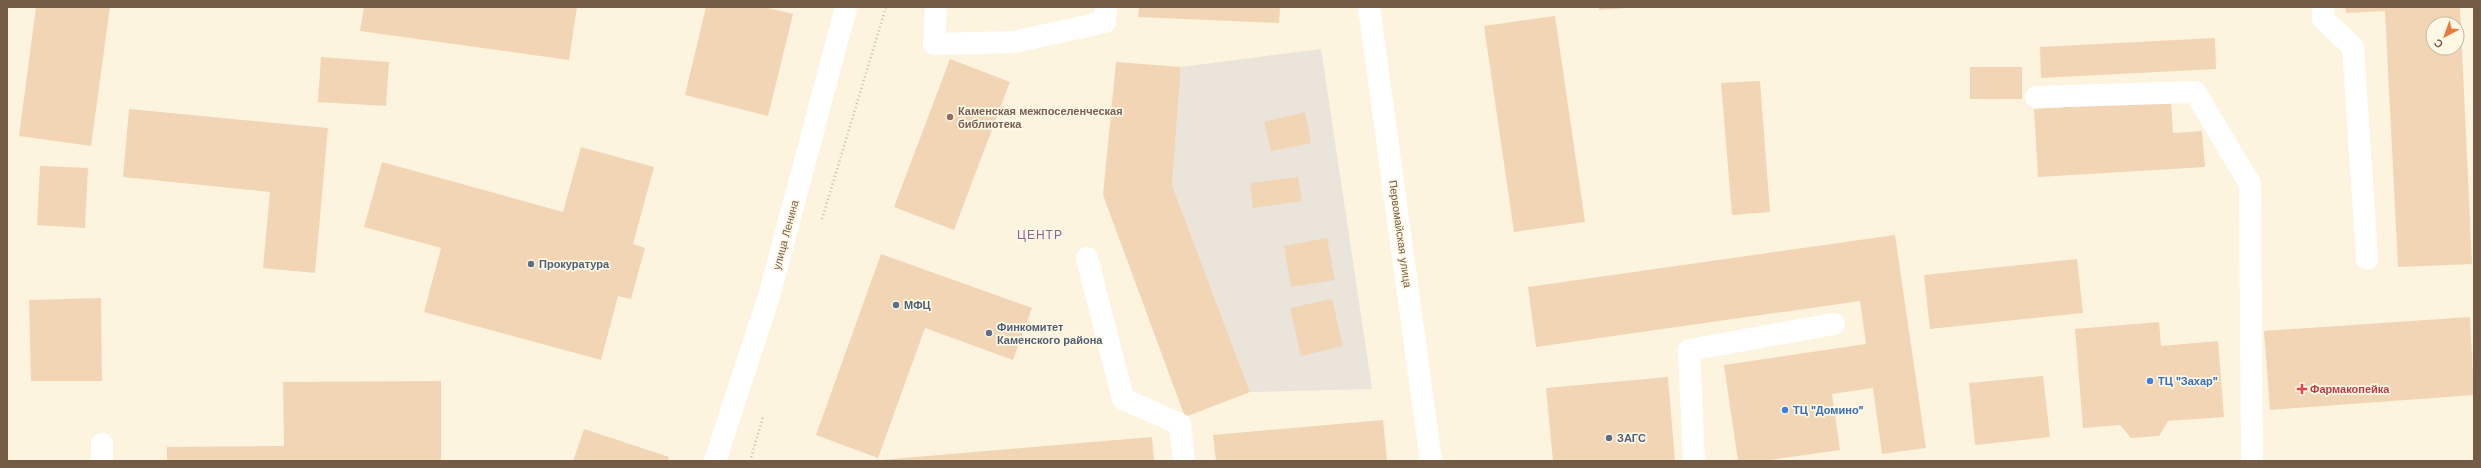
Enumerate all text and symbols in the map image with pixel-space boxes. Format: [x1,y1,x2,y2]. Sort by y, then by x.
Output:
north arrow [2425,16,2465,56]
text: С [2431,36,2446,51]
place label: Каменская межпоселенческая библиотека [958,105,1123,131]
marker: Каменская межпоселенческая библиотека [945,112,955,122]
street label: Первомайская улица [1386,179,1414,289]
street label: улица Ленина [770,198,802,271]
district label: ЦЕНТР [1017,228,1063,242]
place label: Прокуратура [539,258,610,271]
marker: Прокуратура [526,259,536,269]
place label: МФЦ [904,299,931,312]
marker: МФЦ [891,300,901,310]
place label: Финкомитет Каменского района [997,321,1103,347]
marker: Финкомитет Каменского района [984,328,994,338]
place label: ТЦ "Захар" [2158,375,2218,388]
marker: ТЦ "Захар" [2145,376,2155,386]
place label: Фармакопейка [2310,383,2390,396]
marker: Фармакопейка [2297,384,2307,394]
place label: ТЦ "Домино" [1793,404,1864,417]
marker: ТЦ "Домино" [1780,405,1790,415]
place label: ЗАГС [1617,432,1646,445]
marker: ЗАГС [1604,433,1614,443]

